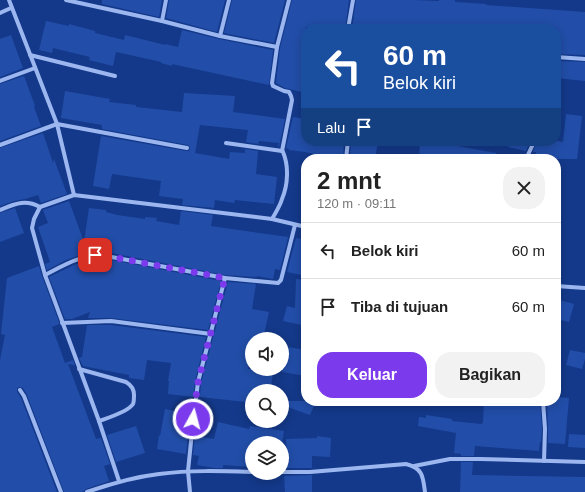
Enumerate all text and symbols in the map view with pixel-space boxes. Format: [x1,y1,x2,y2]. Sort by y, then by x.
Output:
icon: left [317,40,369,92]
text: 60 m [383,40,447,71]
text: Belok kiri [383,73,456,93]
icon: arrive [353,116,375,138]
text: Lalu [317,119,345,136]
text: 2 mnt [317,167,381,194]
button: close [503,167,545,209]
text: 120 m · 09:11 [317,196,396,211]
pin [78,238,112,272]
icon: left [317,240,339,262]
text: Belok kiri [351,242,419,259]
text: 60 m [512,242,545,259]
icon: arrive [84,244,106,266]
icon: arrive [317,296,339,318]
text: Tiba di tujuan [351,298,448,315]
text: 60 m [512,298,545,315]
map controls [245,332,289,480]
button: sound [245,332,289,376]
button: Keluar [317,352,427,398]
button: Bagikan [435,352,545,398]
button: search [245,384,289,428]
position arrow [172,398,214,440]
button: layers [245,436,289,480]

